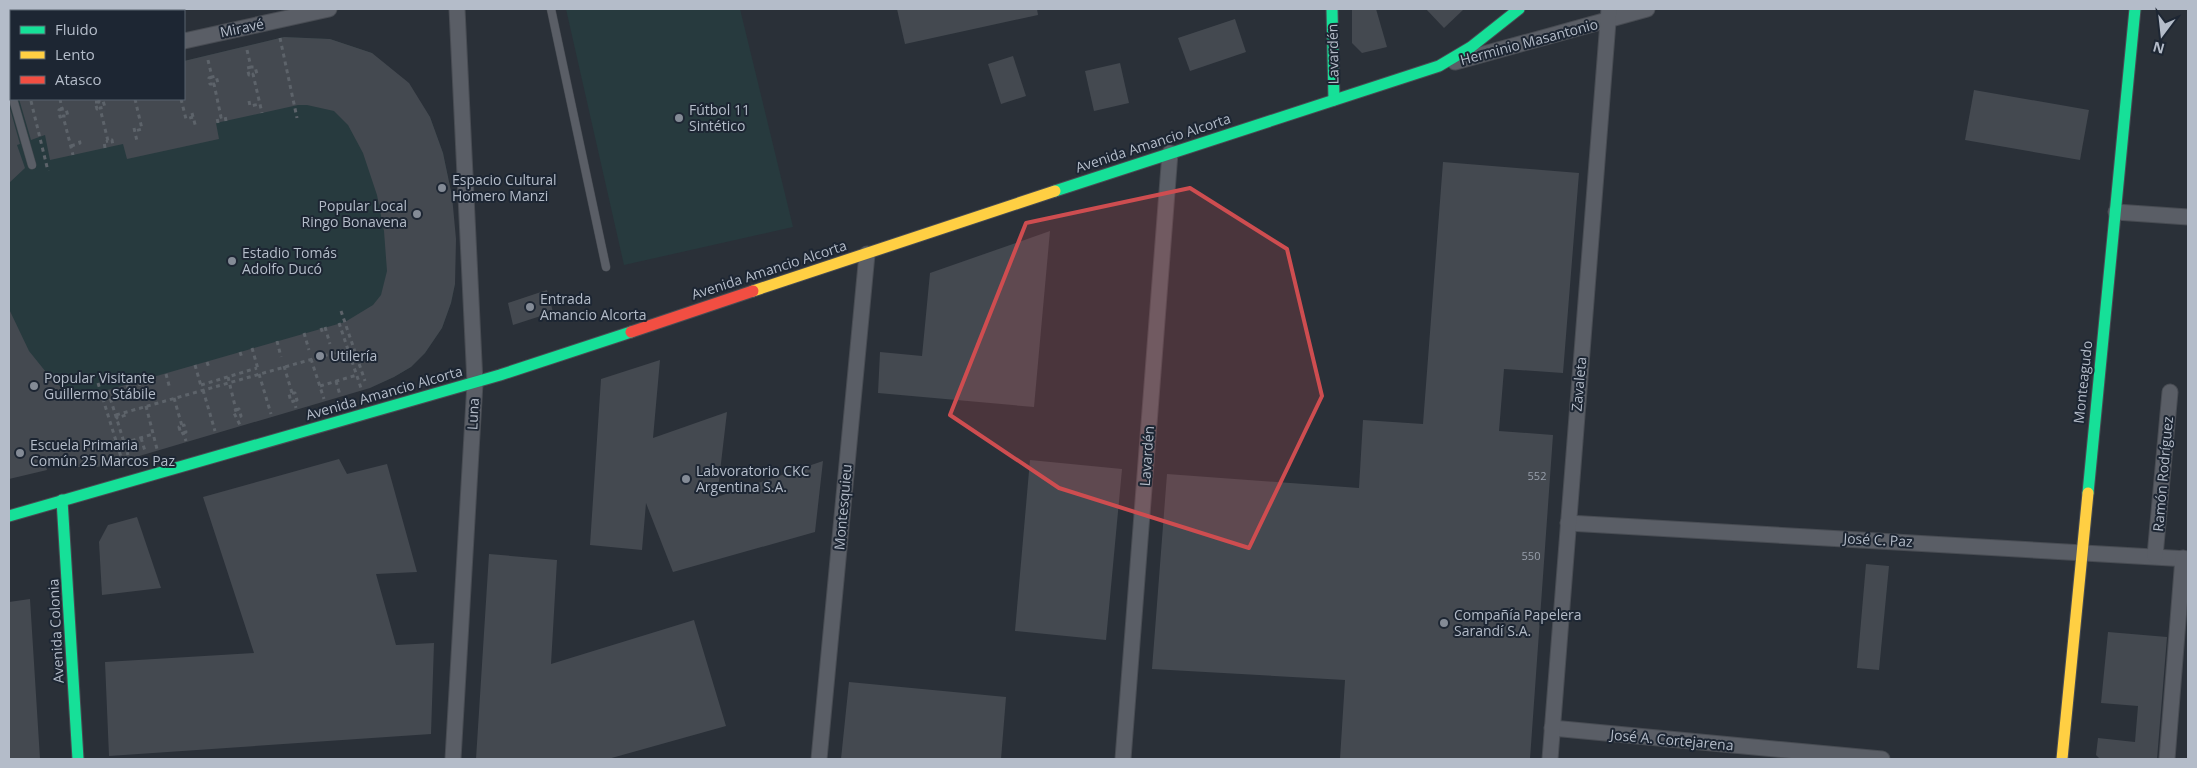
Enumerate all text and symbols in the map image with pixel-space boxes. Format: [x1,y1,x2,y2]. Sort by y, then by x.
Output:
legend [10,10,185,100]
north arrow [2137,10,2187,60]
street label: Miravé [218,14,266,41]
street label: Herminio Masantonio [1458,14,1600,69]
text: Fluido [55,19,98,39]
street label: Lavardén [1322,24,1343,84]
text: N [2151,37,2166,59]
text: Lento [55,44,95,64]
text: Atasco [55,69,102,89]
place label: Fútbol 11 Sintético [689,100,750,135]
street label: Avenida Amancio Alcorta [1073,108,1233,177]
marker: Fútbol 11 Sintético [673,112,685,124]
place label: Espacio Cultural Homero Manzi [452,170,557,205]
marker: Espacio Cultural Homero Manzi [436,182,448,194]
place label: Popular Local Ringo Bonavena [302,196,407,231]
marker: Popular Local Ringo Bonavena [411,208,423,220]
street label: Avenida Amancio Alcorta [689,235,849,304]
place label: Estadio Tomás Adolfo Ducó [242,243,337,278]
marker: Estadio Tomás Adolfo Ducó [226,255,238,267]
place label: Entrada Amancio Alcorta [540,289,646,324]
marker: Entrada Amancio Alcorta [524,301,536,313]
street label: Monteagudo [2069,339,2096,424]
place label: Utilería [330,346,377,365]
marker: Utilería [314,350,326,362]
street label: Zavaleta [1567,356,1590,412]
street label: Avenida Amancio Alcorta [303,361,464,424]
place label: Popular Visitante Guillermo Stábile [44,368,156,403]
marker: Popular Visitante Guillermo Stábile [28,380,40,392]
street label: Luna [462,397,483,431]
street label: Ramón Rodríguez [2148,415,2177,532]
street label: Lavardén [1135,425,1158,487]
place label: Escuela Primaria Común 25 Marcos Paz [30,435,175,470]
marker: Escuela Primaria Común 25 Marcos Paz [14,447,26,459]
place label: Labvoratorio CKC Argentina S.A. [696,461,810,496]
street label: Montesquieu [829,463,856,551]
house number: 552 [1528,468,1546,483]
marker: Labvoratorio CKC Argentina S.A. [680,473,692,485]
street label: José C. Paz [1841,528,1914,551]
house number: 550 [1522,548,1540,563]
street label: Avenida Colonia [43,578,68,684]
place label: Compañía Papelera Sarandí S.A. [1454,605,1582,640]
marker: Compañía Papelera Sarandí S.A. [1438,617,1450,629]
street label: José A. Cortejarena [1608,724,1734,754]

